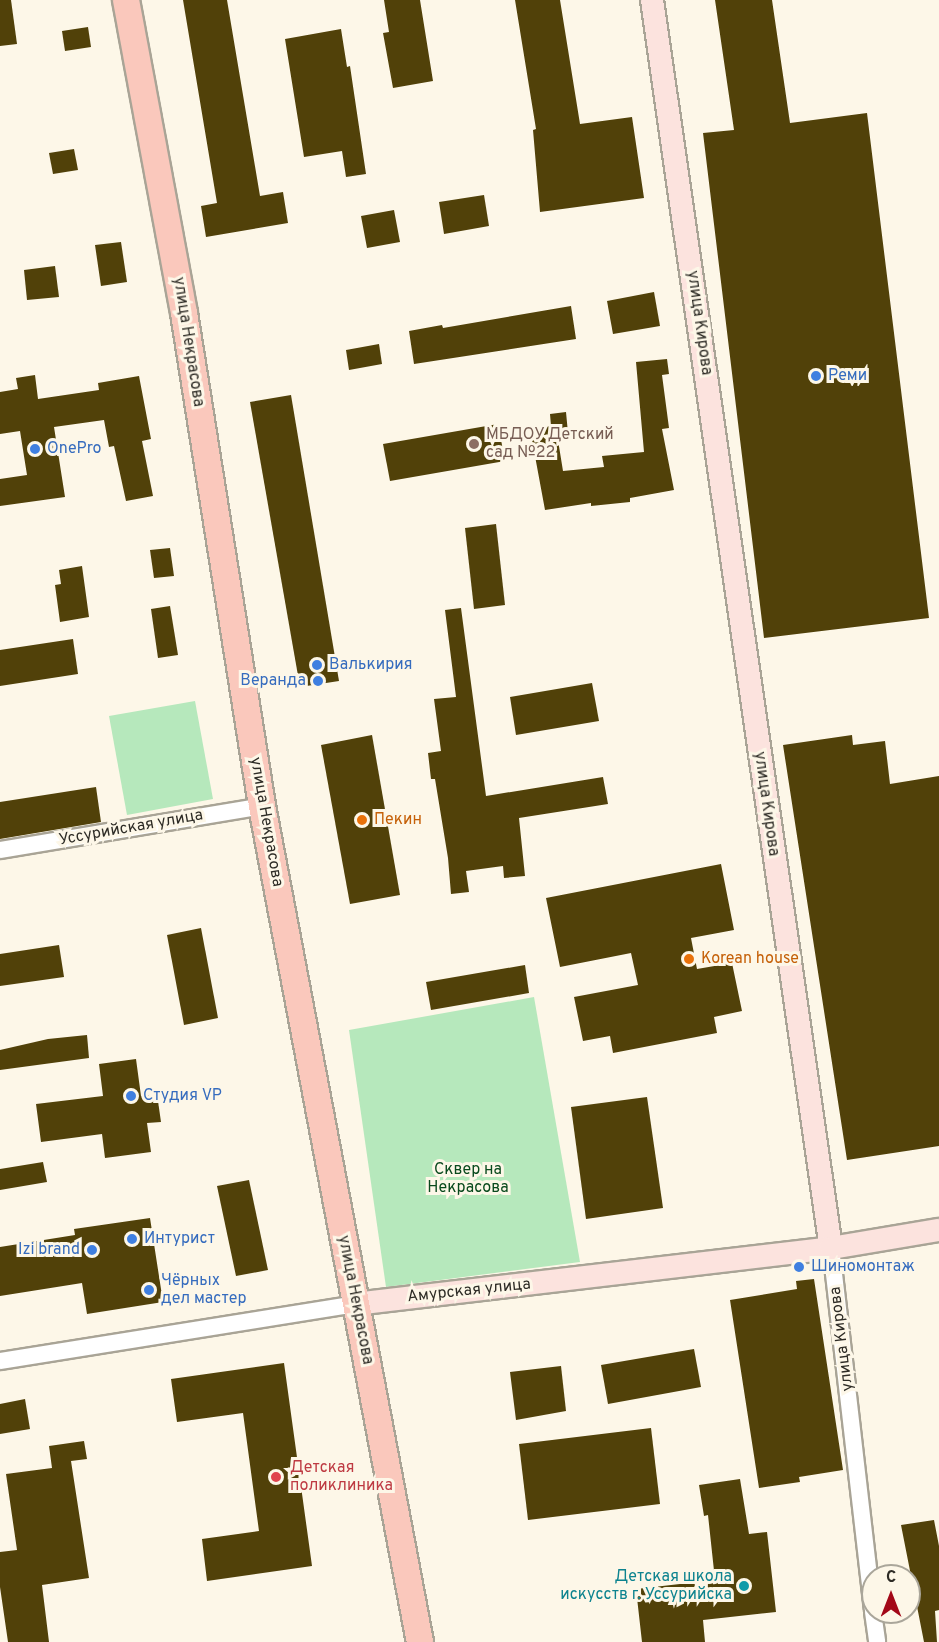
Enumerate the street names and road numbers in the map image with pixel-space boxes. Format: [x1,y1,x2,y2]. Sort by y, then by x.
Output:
street label: улица Кирова [682,269,716,377]
street label: улица Некрасова [168,276,208,408]
street label: улица Кирова [749,750,783,858]
street label: улица Некрасова [245,756,287,888]
street label: Уссурийская улица [57,806,205,850]
street label: улица Некрасова [333,1234,377,1366]
street label: Амурская улица [406,1275,532,1307]
street label: улица Кирова [826,1285,858,1393]

